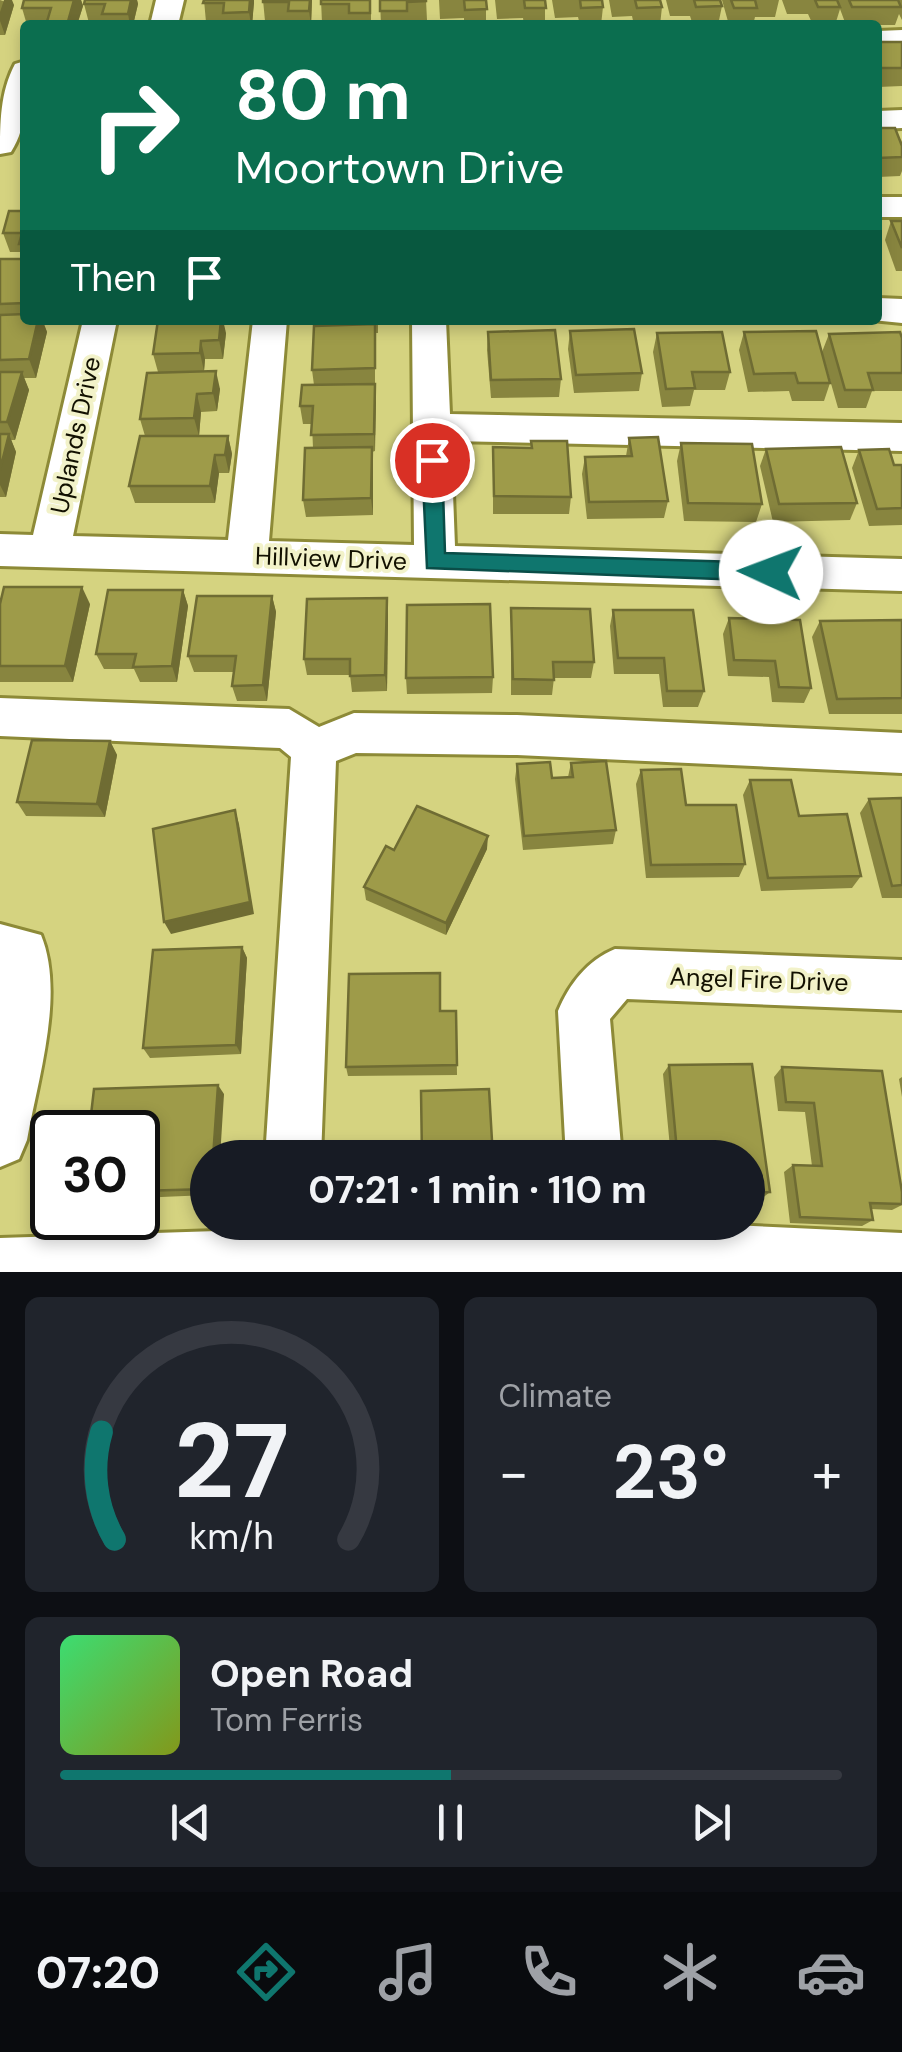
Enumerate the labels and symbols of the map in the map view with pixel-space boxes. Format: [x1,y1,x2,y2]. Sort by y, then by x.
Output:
street label: Uplands Drive [43,354,108,517]
pin [390,418,475,503]
position arrow [719,520,823,624]
street label: Hillview Drive [254,539,408,578]
street label: Angel Fire Drive [669,960,849,999]
speed limit sign: 30 [30,1110,160,1240]

